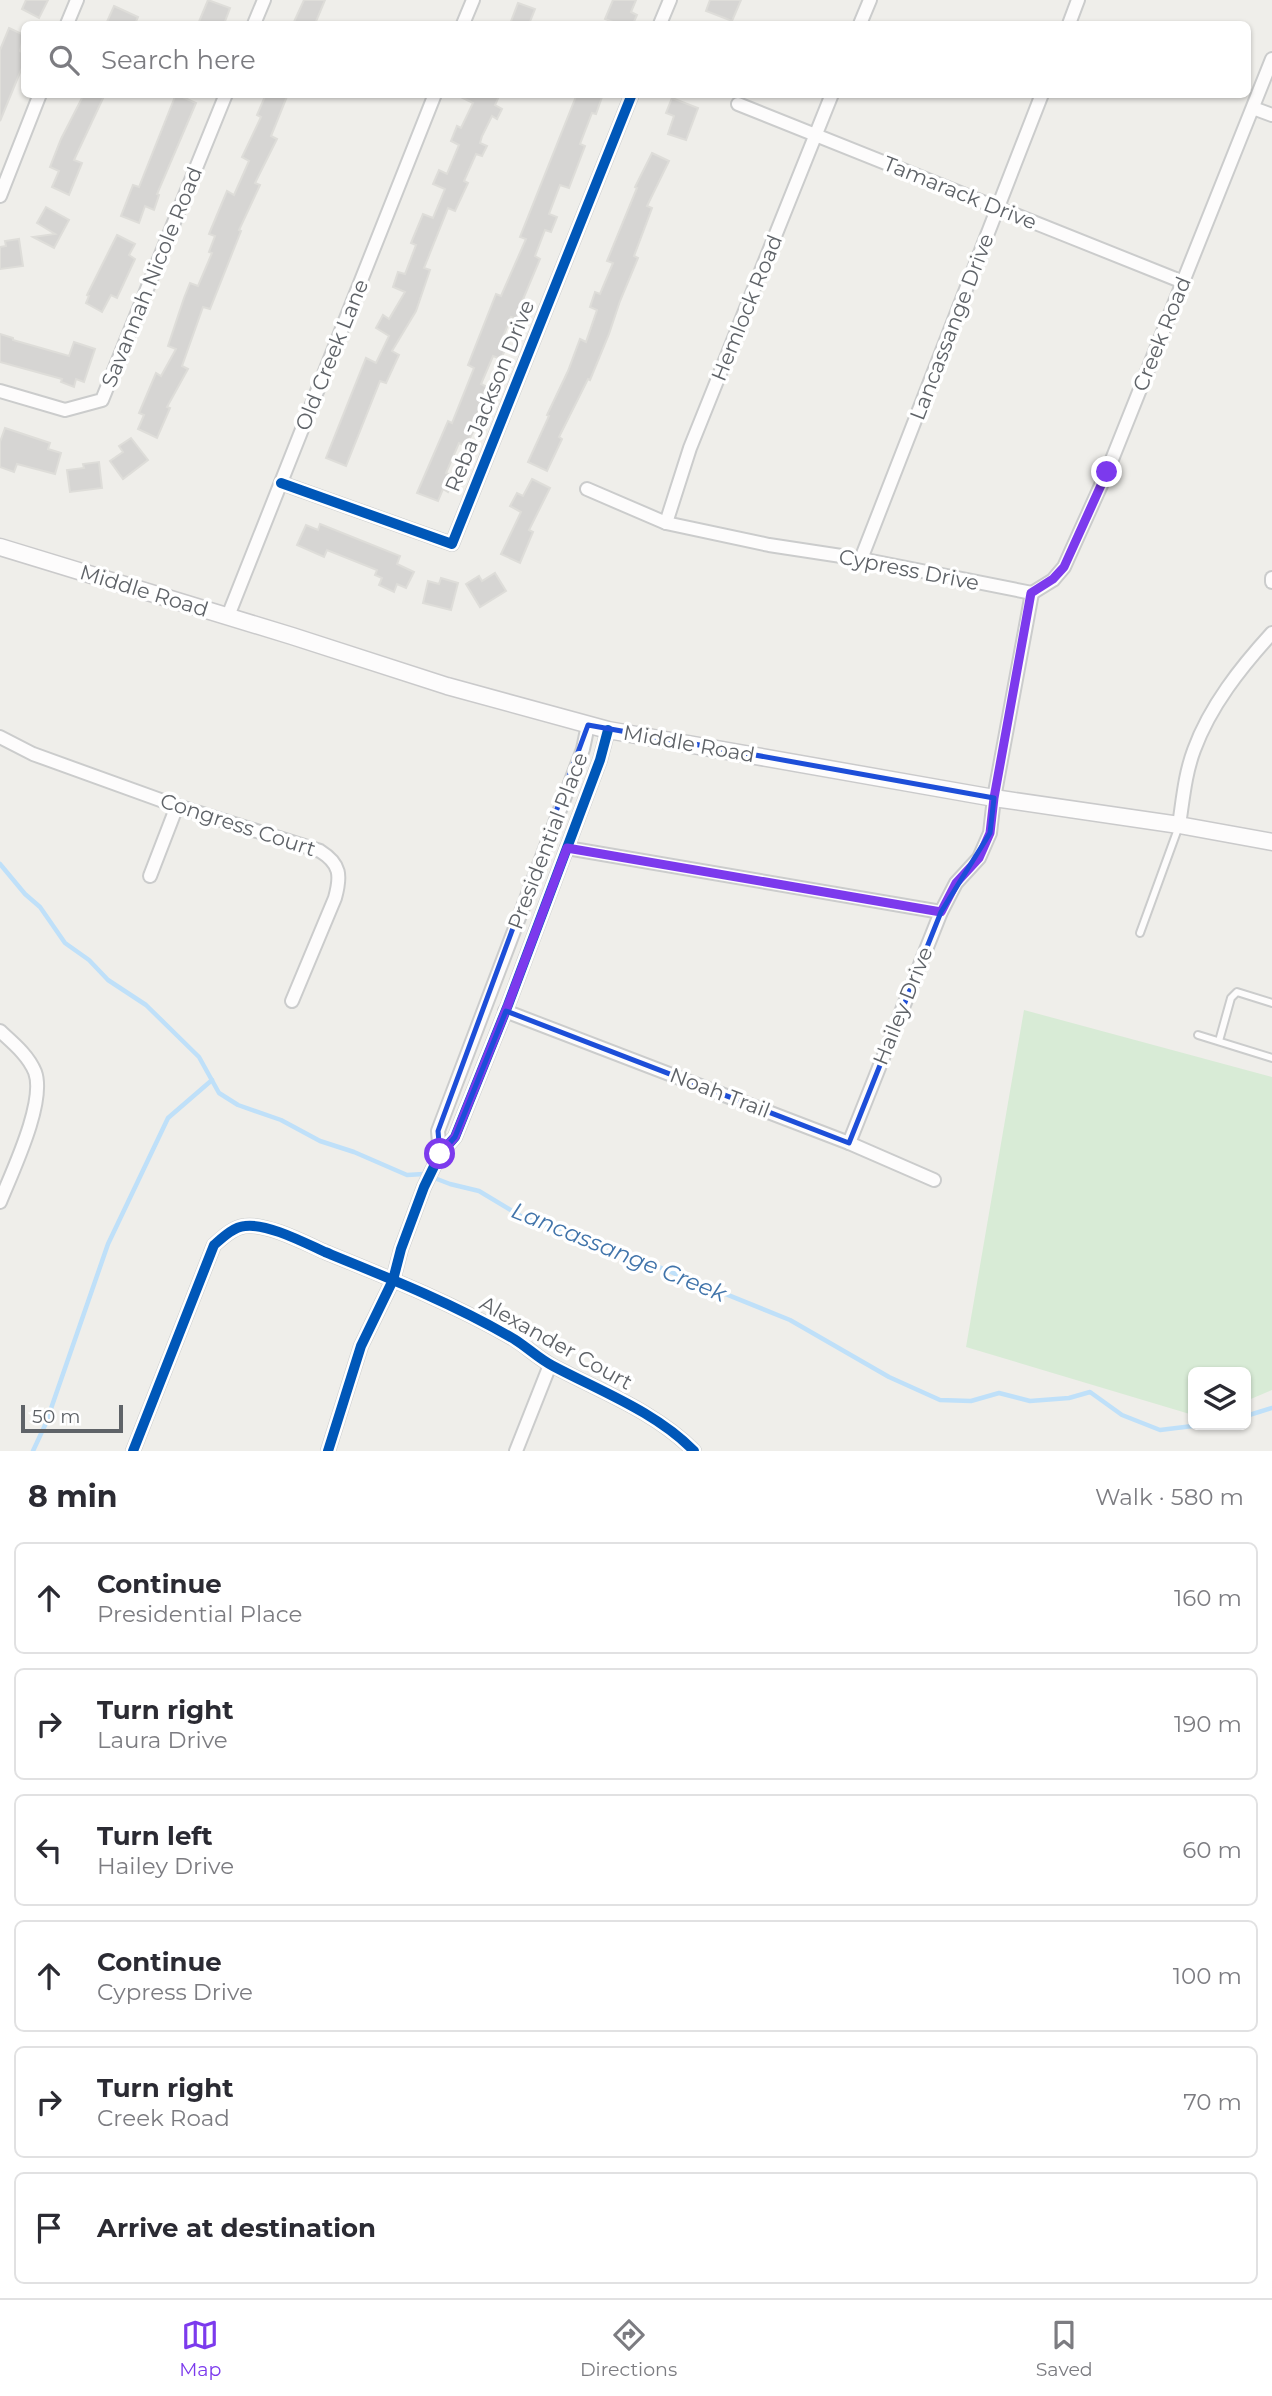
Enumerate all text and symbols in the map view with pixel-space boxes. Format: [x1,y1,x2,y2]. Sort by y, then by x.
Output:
search box [21,21,1251,98]
icon: search [45,41,83,79]
text: Search here [101,44,256,76]
street label: Tamarack Drive [880,150,1041,235]
street label: Savannah Nicole Road [96,163,207,391]
street label: Lancassange Drive [904,230,999,424]
street label: Hemlock Road [706,231,787,385]
street label: Creek Road [1127,273,1196,395]
street label: Old Creek Lane [290,275,373,434]
street label: Reba Jackson Drive [440,296,539,495]
route end [1091,456,1122,487]
street label: Cypress Drive [837,544,981,595]
street label: Middle Road [77,559,211,622]
street label: Middle Road [621,720,757,767]
street label: Presidential Place [502,749,593,933]
street label: Congress Court [157,788,319,861]
street label: Hailey Drive [867,943,938,1069]
street label: Noah Trail [667,1062,774,1123]
route start [424,1138,455,1169]
water label: Lancassange Creek [508,1196,732,1308]
street label: Alexander Court [476,1290,637,1395]
map controls [1188,1367,1251,1430]
button: layers [1188,1367,1251,1430]
scale bar [21,1402,122,1434]
text: 50 m [32,1405,80,1428]
text: 8 min [28,1478,118,1515]
text: Walk · 580 m [1095,1483,1244,1511]
text: Continue [97,1568,222,1600]
icon: ahead [30,1579,68,1617]
text: 160 m [1174,1584,1242,1612]
text: Presidential Place [97,1600,302,1628]
text: Turn right [97,1694,233,1726]
icon: right [30,1705,68,1743]
text: 190 m [1174,1710,1242,1738]
text: Laura Drive [97,1726,228,1754]
text: Turn left [97,1820,213,1852]
icon: left [30,1831,68,1869]
text: 60 m [1182,1836,1242,1864]
text: Hailey Drive [97,1852,234,1880]
text: Continue [97,1946,222,1978]
icon: ahead [30,1957,68,1995]
text: 100 m [1173,1962,1242,1990]
text: Cypress Drive [97,1978,253,2006]
text: Turn right [97,2072,233,2104]
icon: right [30,2083,68,2121]
text: 70 m [1183,2088,1242,2116]
text: Creek Road [97,2104,230,2132]
icon: arrive [30,2209,68,2247]
text: Arrive at destination [97,2212,376,2244]
tab: Map [179,2316,221,2381]
tab: Directions [580,2316,677,2381]
tab: Saved [1036,2316,1093,2381]

